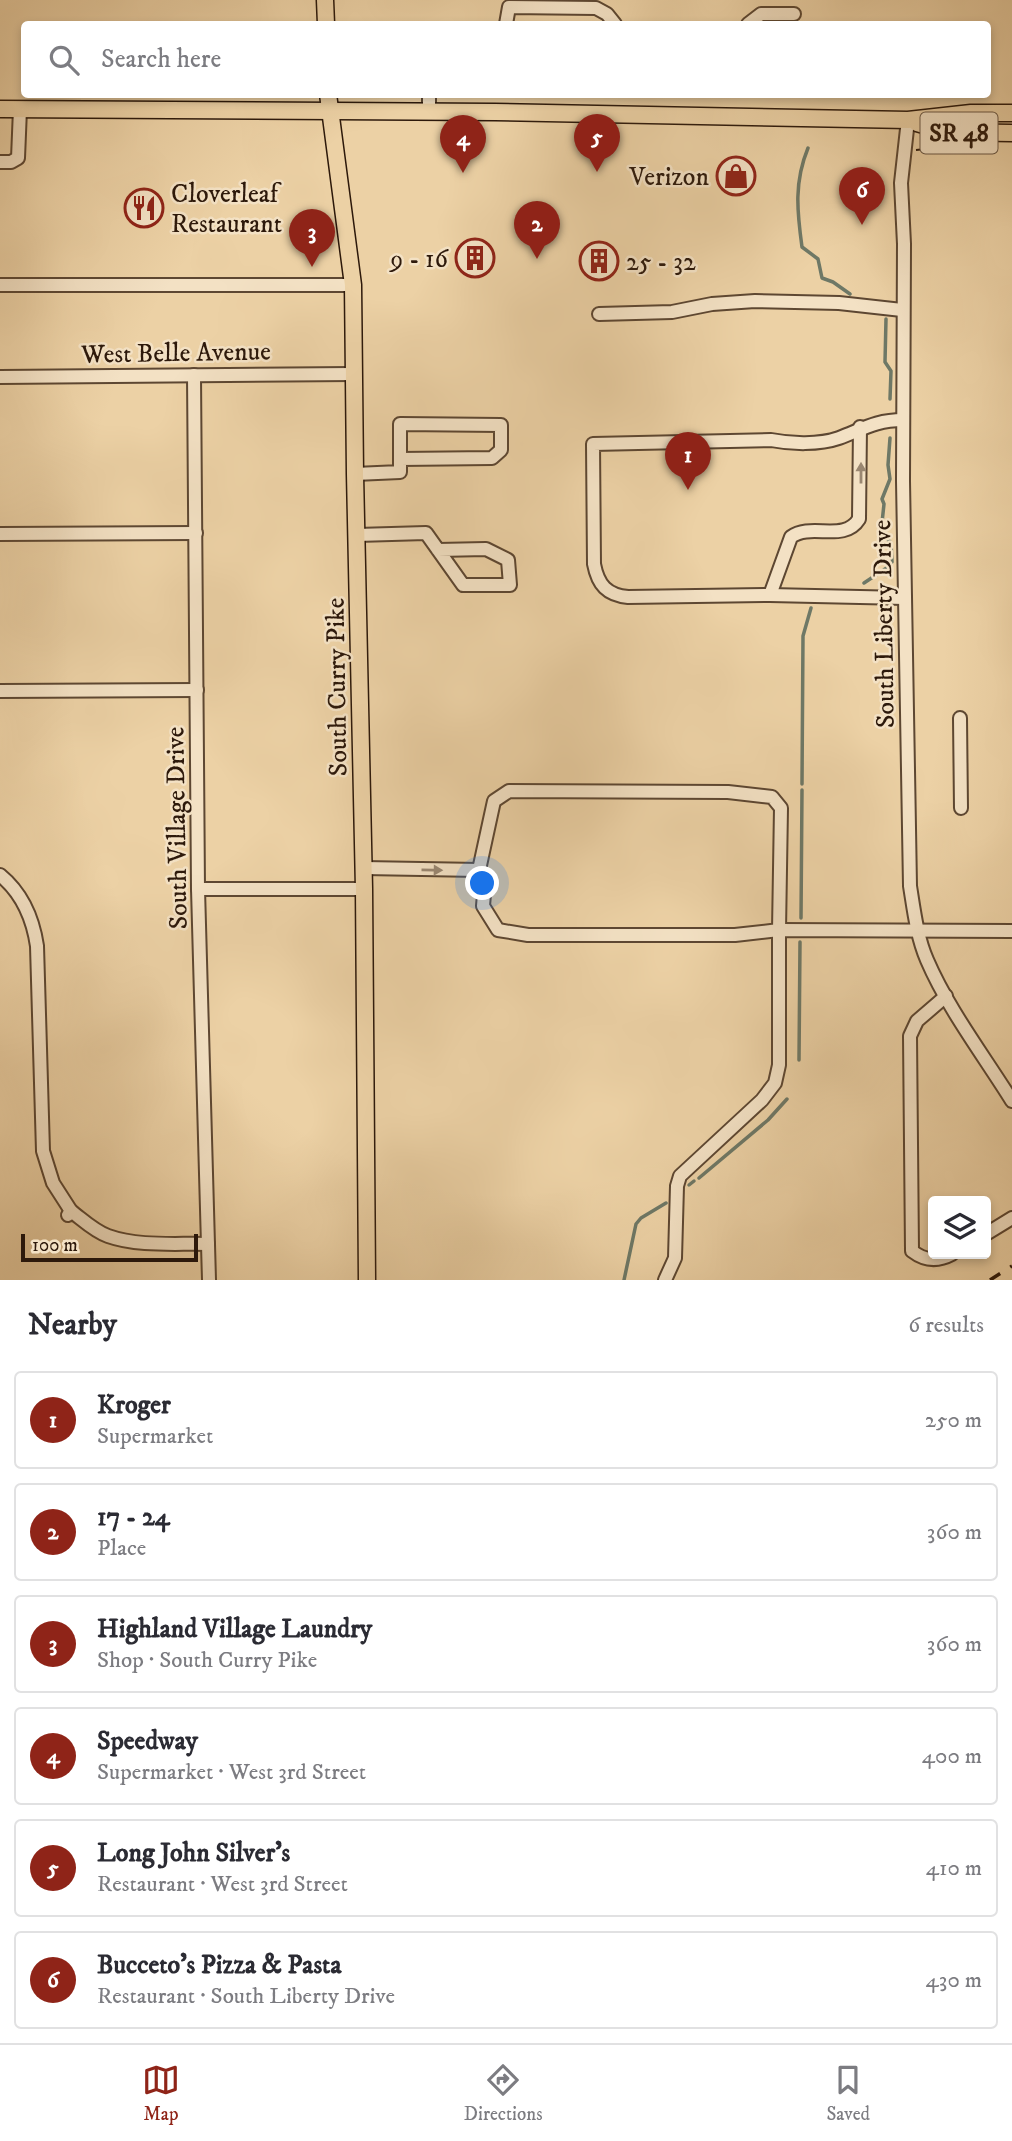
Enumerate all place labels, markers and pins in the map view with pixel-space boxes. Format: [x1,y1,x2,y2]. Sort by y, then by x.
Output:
pin: 5 [574,114,620,172]
pin: 4 [440,115,486,173]
shop icon: Verizon [715,155,757,197]
place label: Verizon [628,161,709,194]
pin: 6 [839,167,885,225]
place label: Cloverleaf Restaurant [171,178,282,241]
restaurant icon: Cloverleaf Restaurant [123,187,165,229]
pin: 2 [514,201,560,259]
pin: 3 [289,209,335,267]
building icon: 9 - 16 [454,237,496,279]
building icon: 25 - 32 [578,240,620,282]
place label: 9 - 16 [388,243,449,276]
place label: 25 - 32 [626,246,696,279]
pin: 1 [665,432,711,490]

